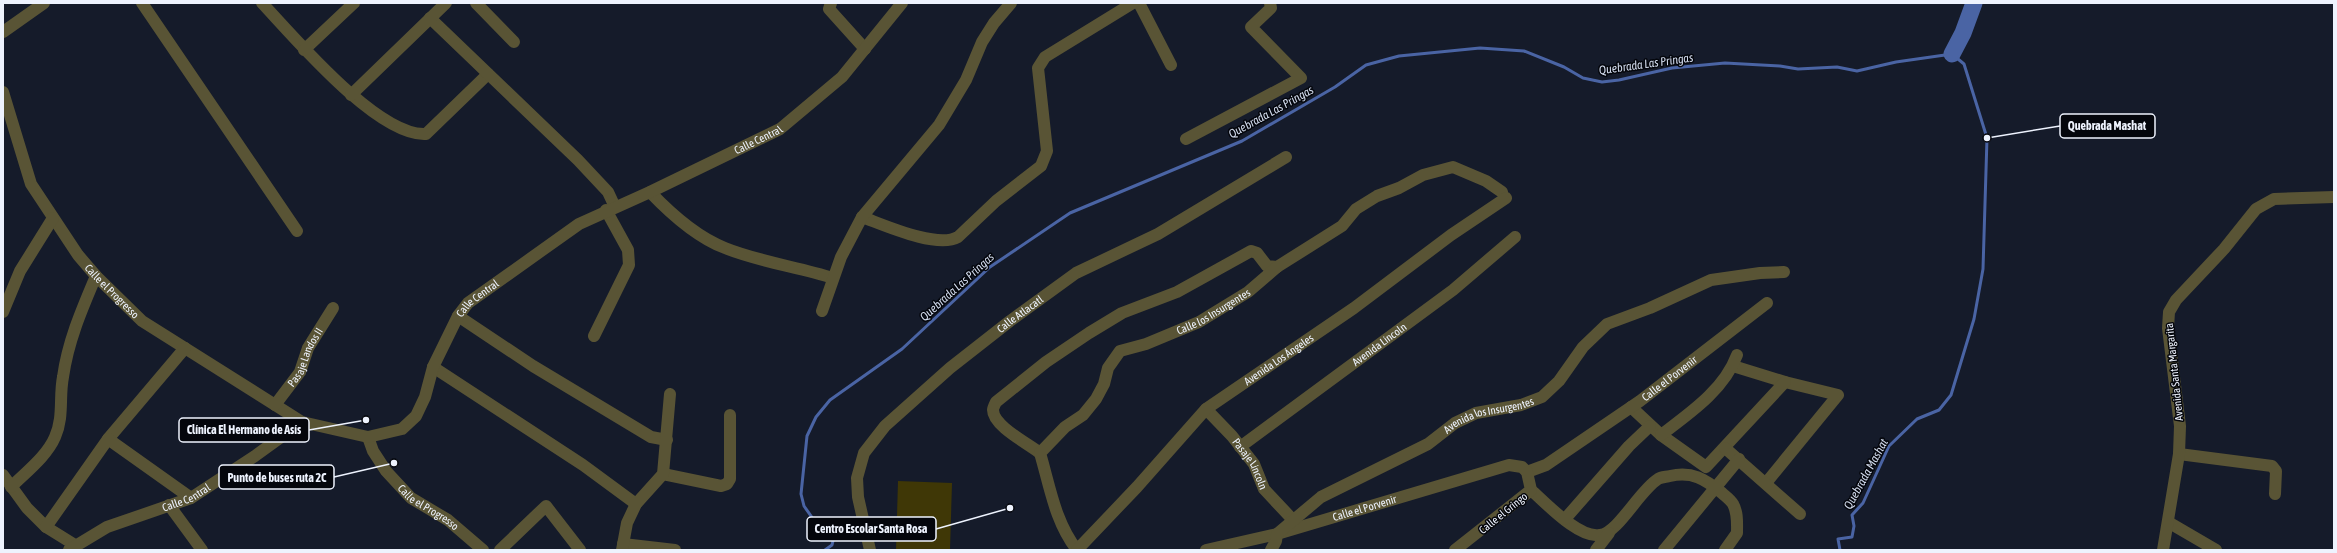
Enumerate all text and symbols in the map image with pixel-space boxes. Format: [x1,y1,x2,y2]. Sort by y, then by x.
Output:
water label: Quebrada Las Pringas [1598,50,1694,78]
water label: Quebrada Las Pringas [1226,83,1316,141]
callout: Quebrada Mashat [2060,114,2155,138]
text: Quebrada Mashat [2068,119,2147,133]
street label: Calle Central [732,123,785,156]
water label: Quebrada Las Pringas [917,250,997,324]
street label: Calle el Progresso [83,262,142,321]
street label: Calle Central [454,277,501,319]
street label: Calle los Insurgentes [1175,286,1252,337]
street label: Calle Atlacatl [995,293,1045,335]
street label: Avenida Lincoln [1350,320,1409,368]
street label: Avenida Santa Margarita [2163,322,2185,422]
street label: Pasaje Landos II [285,326,325,389]
street label: Avenida Los Ángeles [1242,332,1316,387]
street label: Calle el Porvenir [1640,353,1700,403]
street label: Avenida los Insurgentes [1441,395,1535,436]
callout: Clínica El Hermano de Asís [179,418,309,442]
text: Clínica El Hermano de Asís [187,423,302,437]
street label: Pasaje Lincoln [1230,436,1270,491]
water label: Quebrada Mashat [1841,436,1891,512]
callout: Punto de buses ruta 2C [219,465,334,489]
text: Punto de buses ruta 2C [227,471,327,485]
street label: Calle Central [160,481,212,514]
street label: Calle el Progresso [396,482,461,532]
street label: Calle el Gringo [1477,490,1529,536]
street label: Calle el Porvenir [1331,493,1399,523]
callout: Centro Escolar Santa Rosa [807,517,936,541]
text: Centro Escolar Santa Rosa [815,522,928,536]

